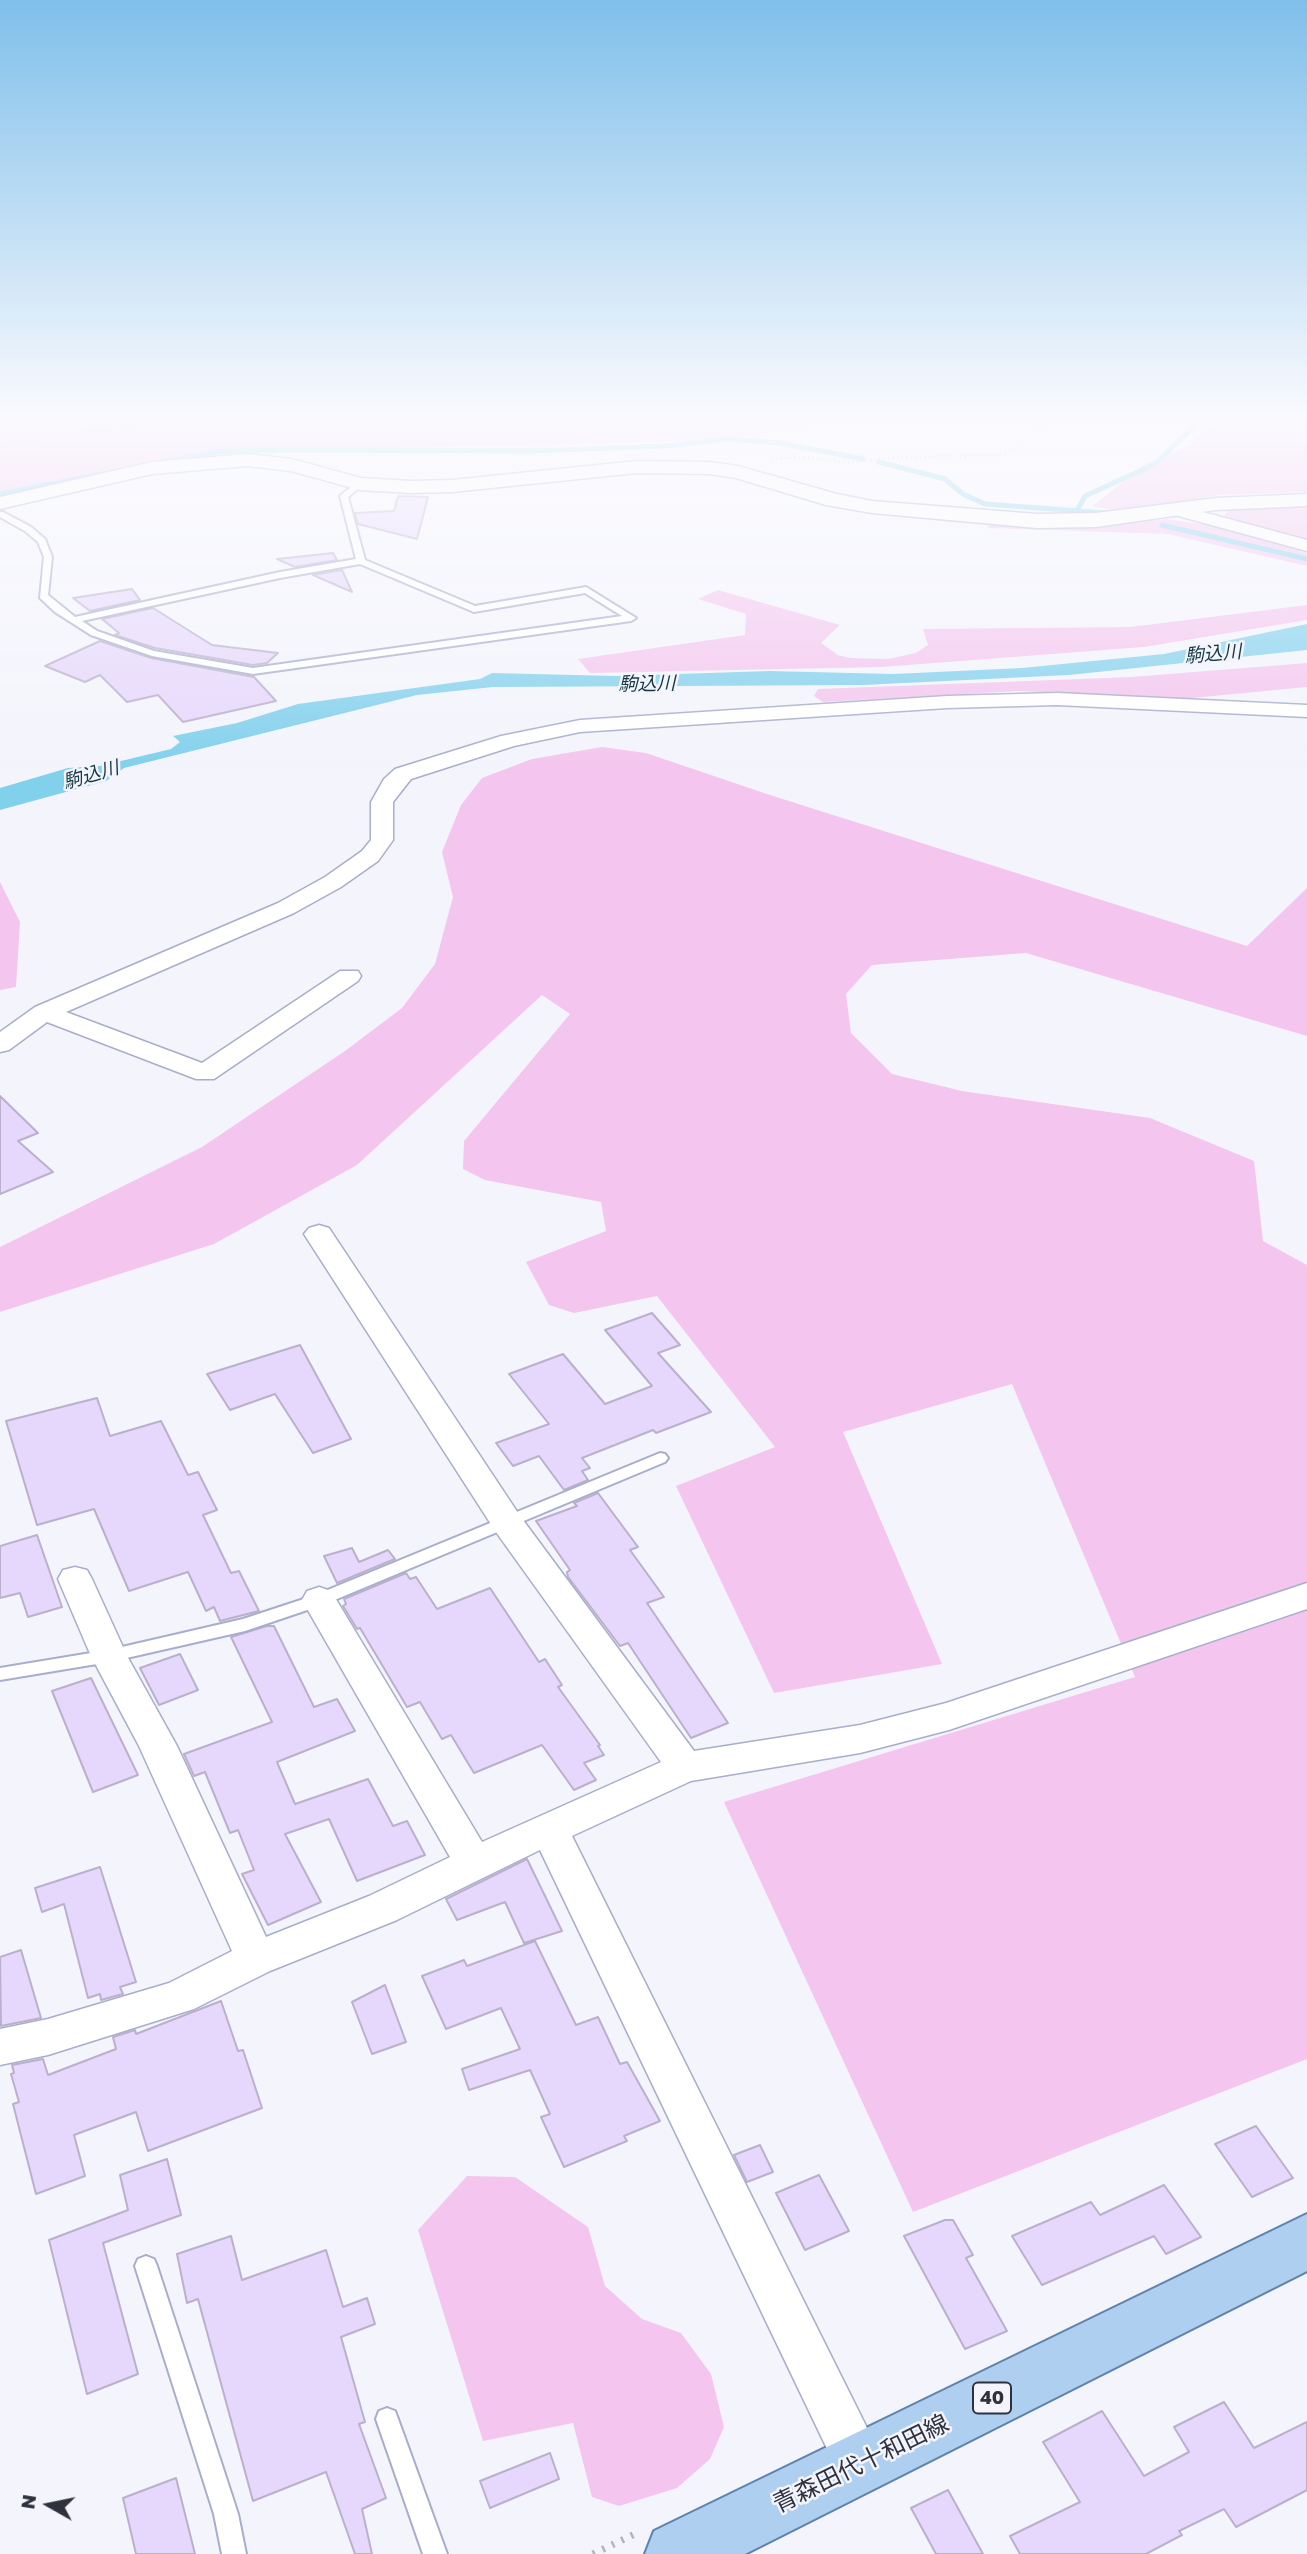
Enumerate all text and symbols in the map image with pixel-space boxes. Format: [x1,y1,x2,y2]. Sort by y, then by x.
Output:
water label: 駒込川 [1184,640,1242,668]
water label: 駒込川 [618,672,676,696]
water label: 駒込川 [60,756,122,794]
road number: 40 [973,2382,1011,2414]
street label: 青森田代十和田線 [768,2409,954,2519]
north arrow [14,2470,84,2540]
text: N [15,2493,40,2511]

